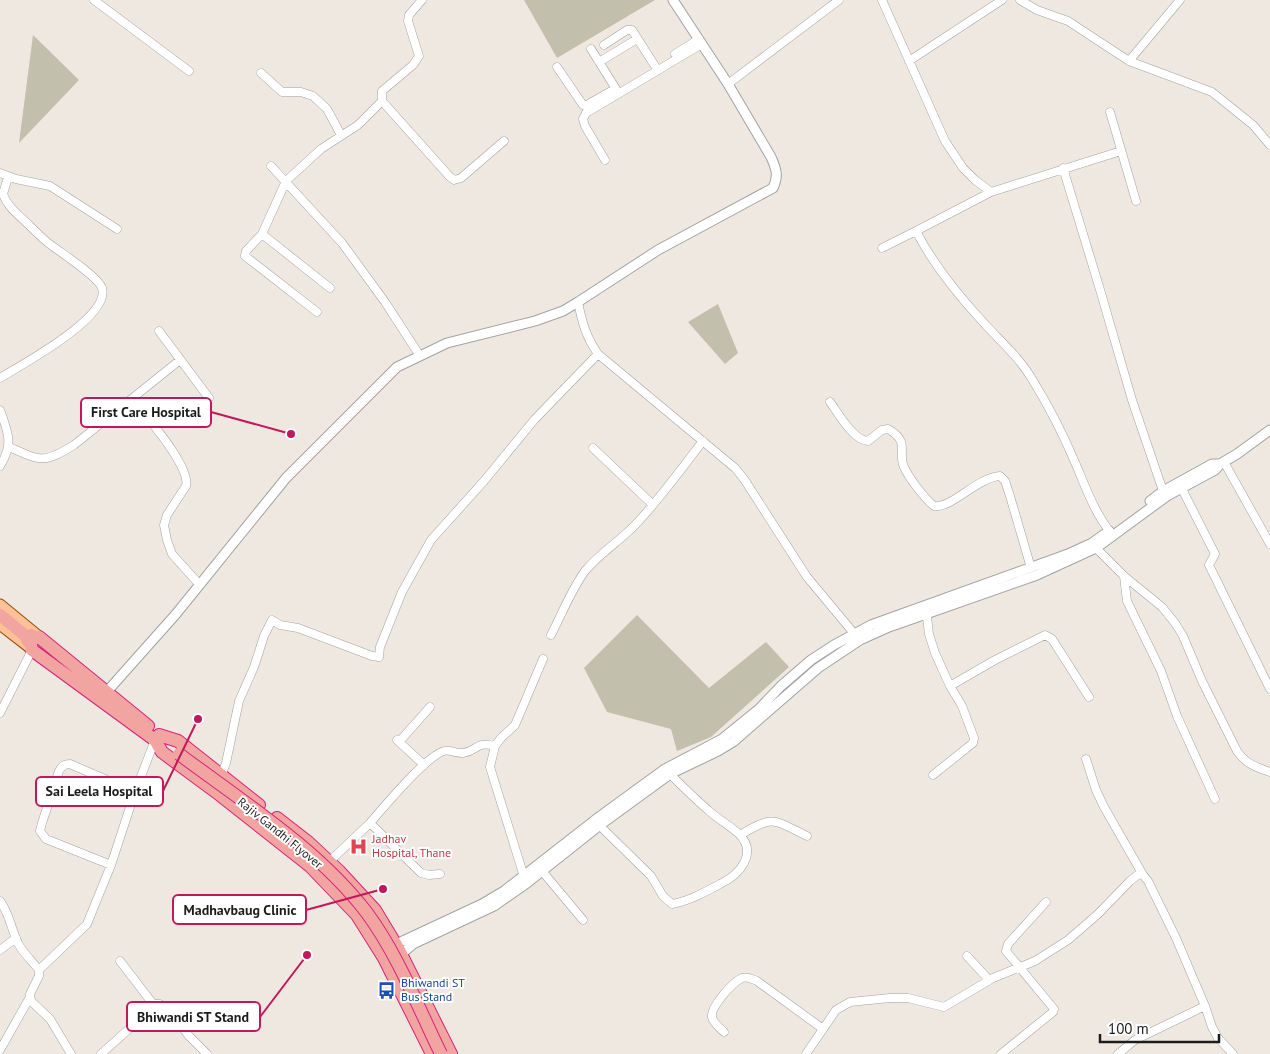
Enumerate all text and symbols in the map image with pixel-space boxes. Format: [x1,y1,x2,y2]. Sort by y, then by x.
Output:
callout: First Care Hospital [81,398,211,427]
text: First Care Hospital [91,403,202,421]
callout: Sai Leela Hospital [36,777,163,806]
text: Sai Leela Hospital [46,782,153,800]
street label: Rajiv Gandhi Flyover [235,794,326,871]
place label: Jadhav Hospital, Thane [371,831,451,860]
hospital icon: Jadhav Hospital, Thane [348,836,368,856]
callout: Madhavbaug Clinic [173,895,306,924]
text: Madhavbaug Clinic [184,901,296,919]
place label: Bhiwandi ST Bus Stand [401,975,465,1004]
bus stop icon: Bhiwandi ST Bus Stand [377,980,397,1000]
callout: Bhiwandi ST Stand [127,1002,260,1031]
text: Bhiwandi ST Stand [137,1008,249,1026]
scale bar [1100,1012,1219,1044]
text: 100 m [1108,1019,1149,1038]

